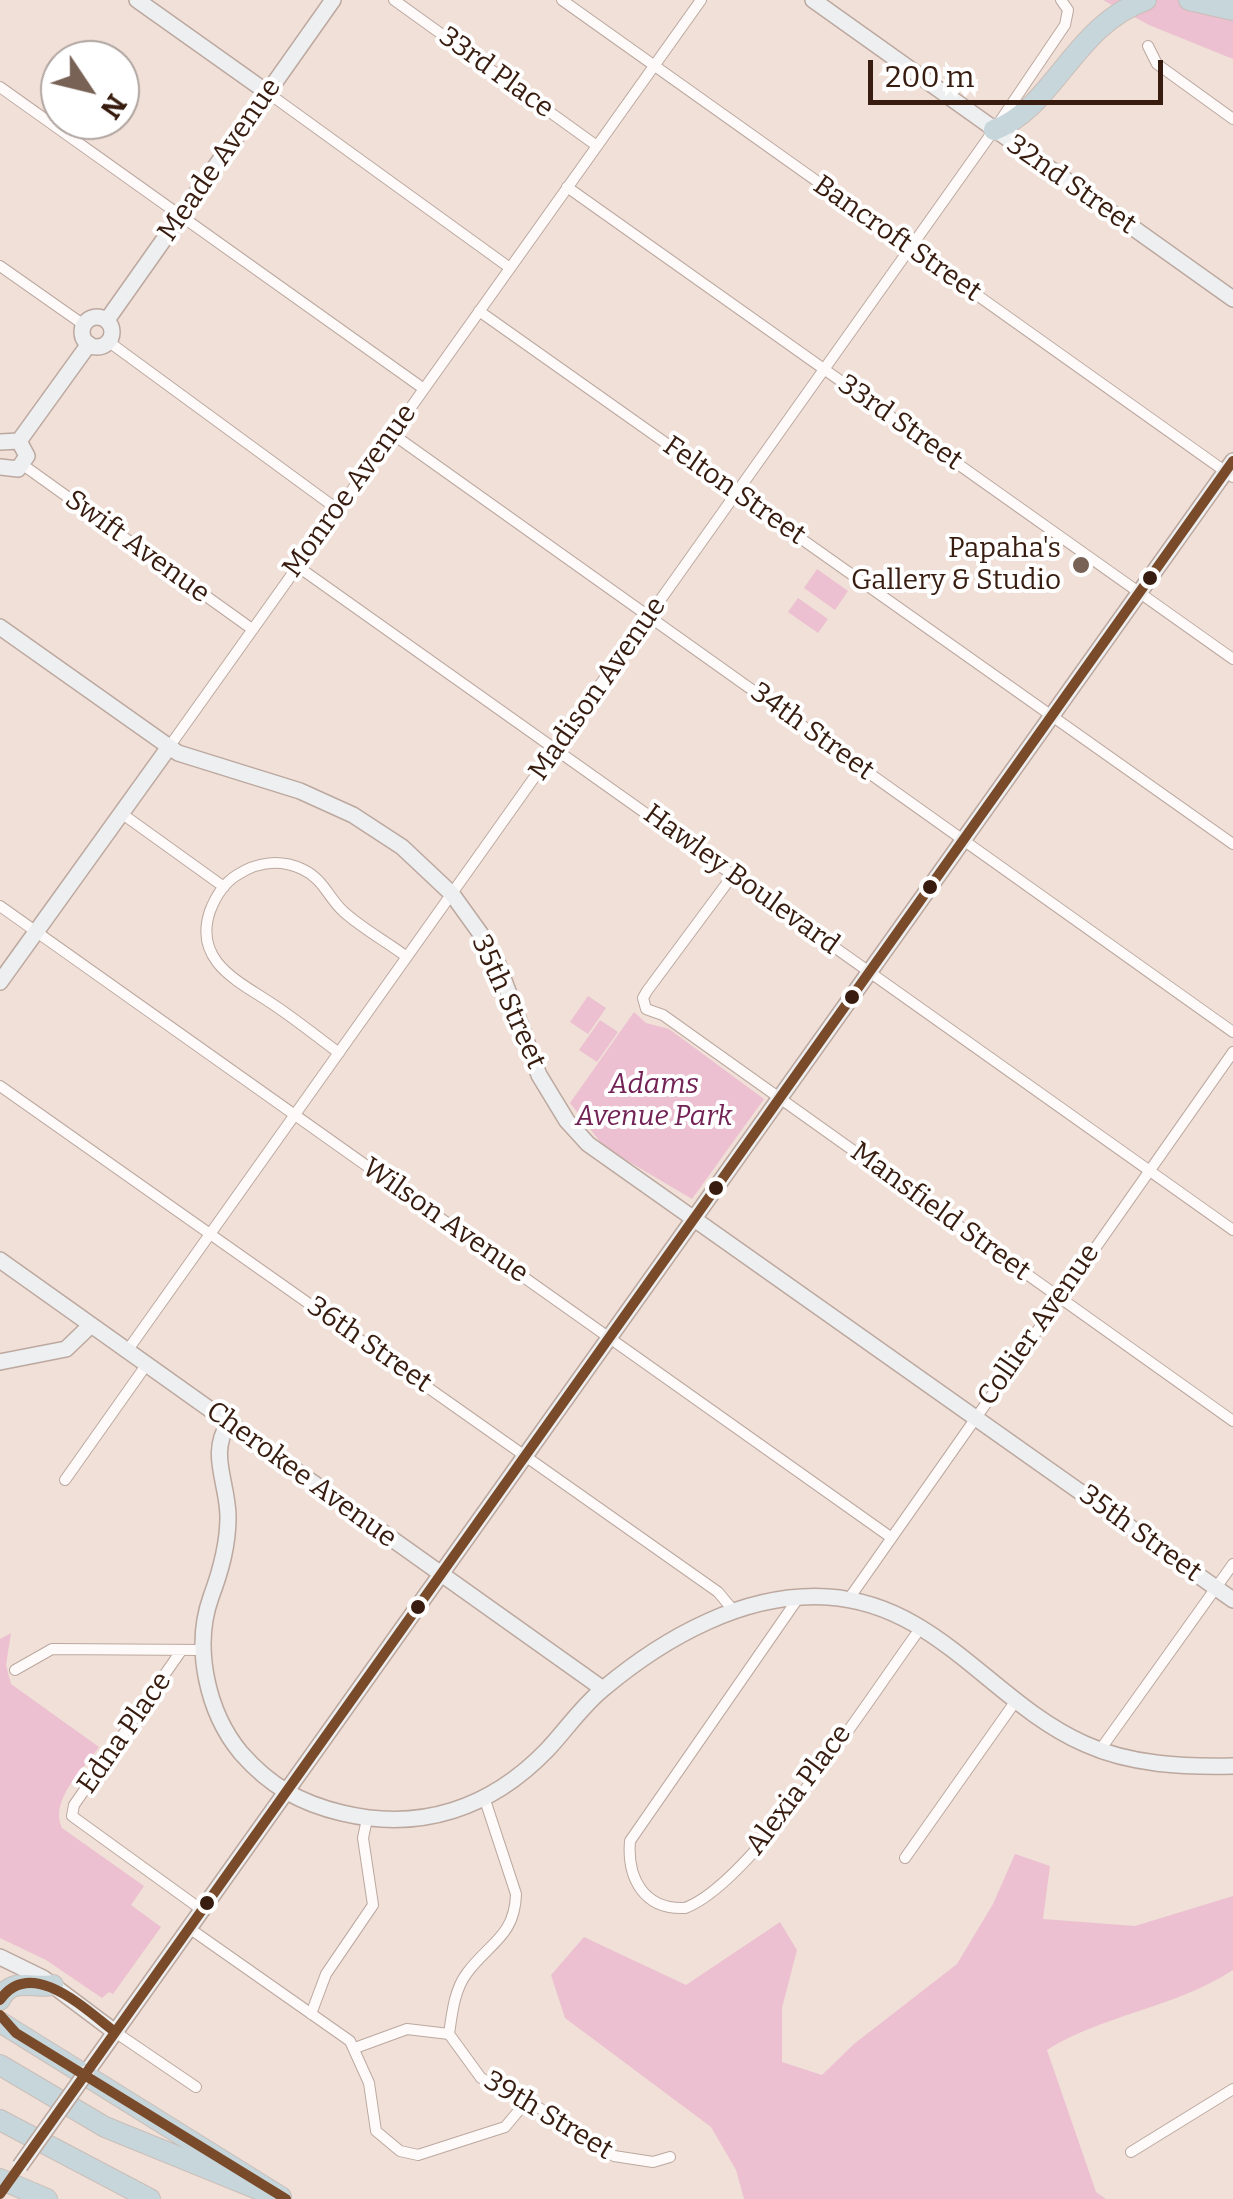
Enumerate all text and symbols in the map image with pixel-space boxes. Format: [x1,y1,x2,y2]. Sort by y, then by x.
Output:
street label: 33rd Place [432,20,560,126]
north arrow [40,40,140,140]
scale bar [873,40,1168,102]
text: 200 m [885,59,974,95]
street label: Meade Avenue [151,72,289,248]
text: N [94,88,133,125]
street label: 32nd Street [1000,128,1142,242]
street label: Bancroft Street [807,169,987,309]
street label: 33rd Street [831,368,969,478]
street label: Monroe Avenue [276,398,424,584]
street label: Felton Street [656,430,812,552]
street label: Swift Avenue [58,483,216,611]
place label: Papaha's Gallery & Studio [851,532,1061,598]
marker: Papaha's Gallery & Studio [1070,554,1092,576]
unlabelled marker [1140,568,1160,588]
street label: Madison Avenue [522,591,674,787]
street label: 34th Street [744,676,880,788]
street label: Hawley Boulevard [637,798,845,962]
unlabelled marker [920,877,940,897]
street label: 35th Street [464,930,552,1074]
unlabelled marker [842,987,862,1007]
park label: Adams Avenue Park [576,1068,732,1134]
street label: Mansfield Street [844,1136,1036,1288]
street label: Wilson Avenue [355,1151,535,1291]
unlabelled marker [706,1178,726,1198]
street label: Collier Avenue [971,1238,1107,1412]
street label: 36th Street [300,1290,438,1400]
street label: Cherokee Avenue [199,1395,403,1555]
street label: 35th Street [1072,1478,1208,1590]
unlabelled marker [408,1597,428,1617]
street label: Edna Place [71,1666,179,1800]
street label: Alexia Place [739,1718,859,1862]
unlabelled marker [197,1893,217,1913]
street label: 39th Street [478,2064,618,2168]

